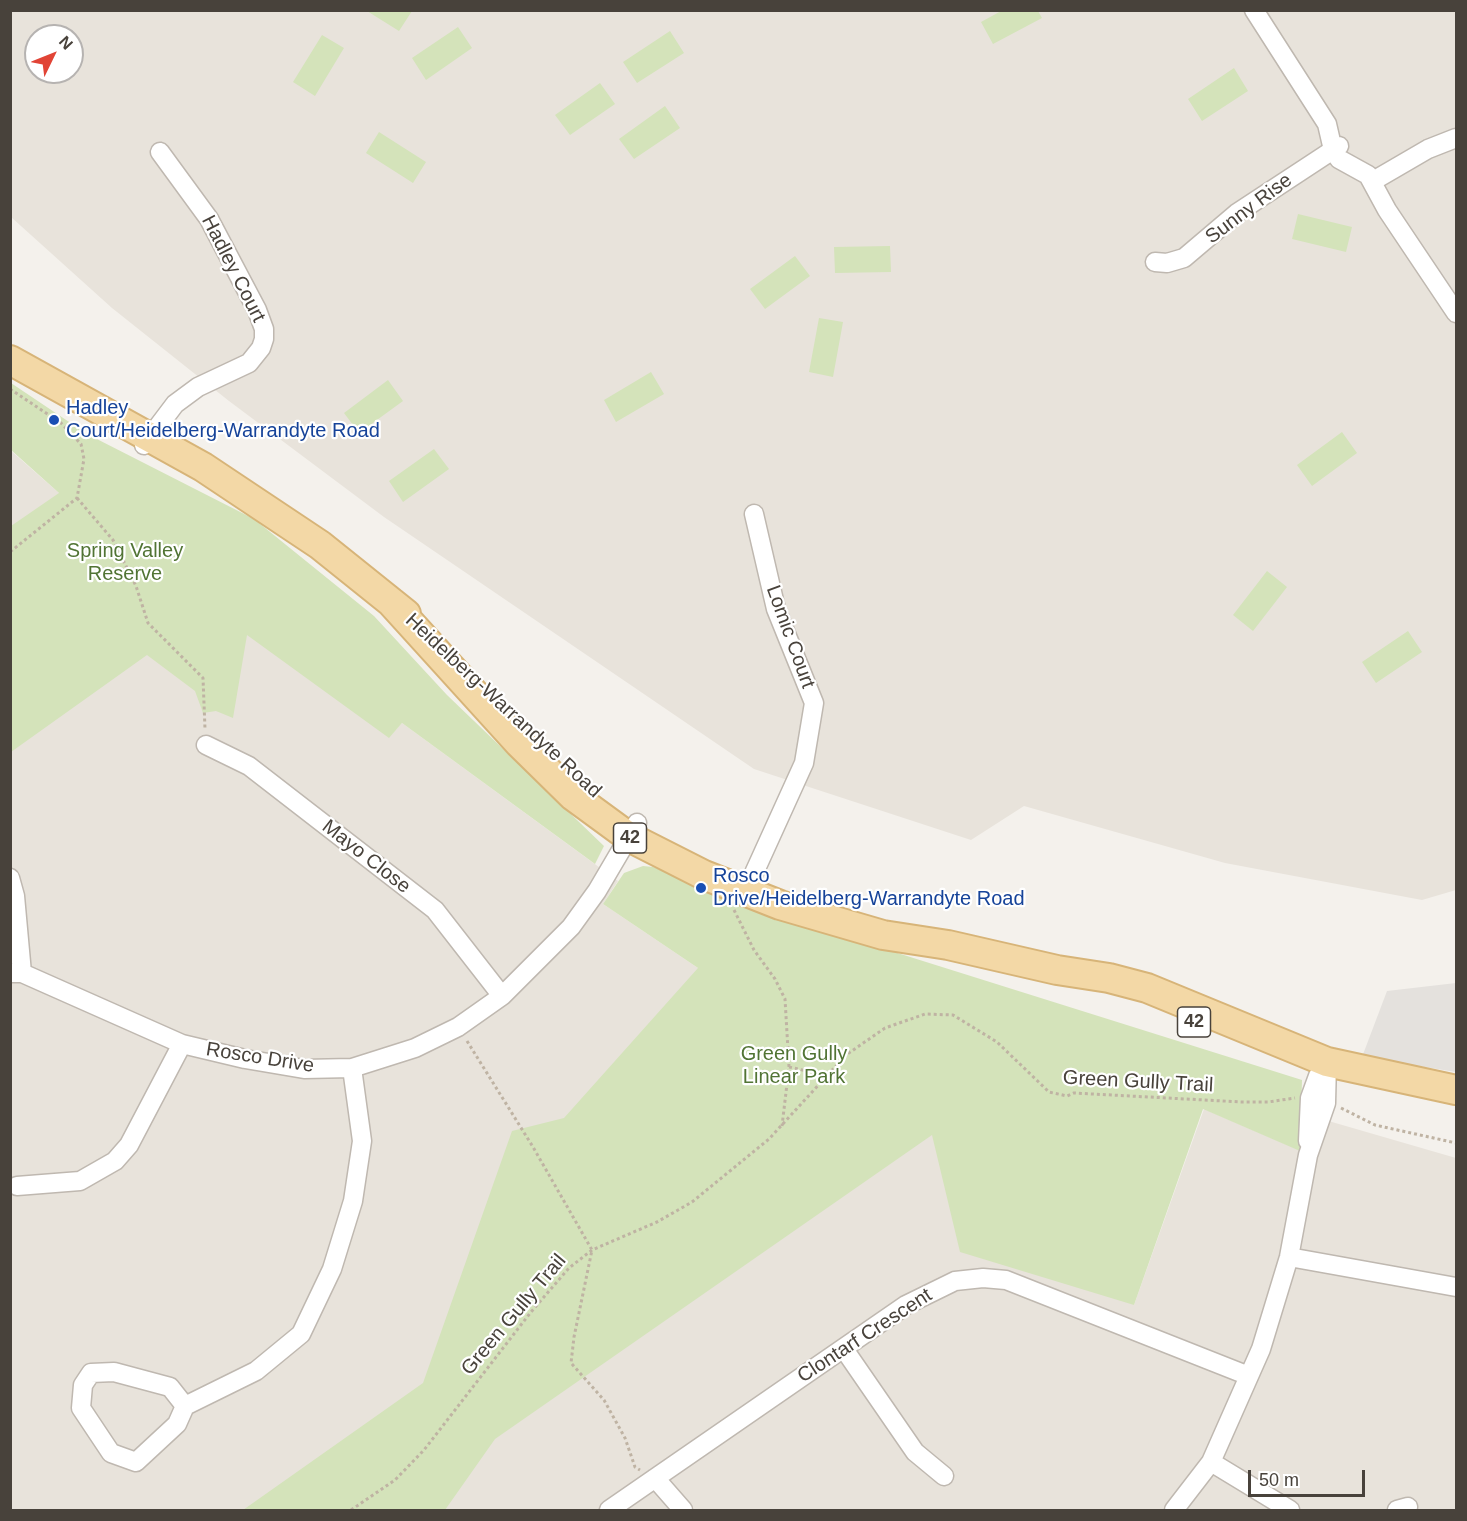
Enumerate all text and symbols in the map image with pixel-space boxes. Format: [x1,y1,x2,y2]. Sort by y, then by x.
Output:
north arrow [24,24,84,84]
text: N [56,33,76,53]
street label: Sunny Rise [1201,169,1297,249]
street label: Hadley Court [196,212,270,326]
place label: Hadley Court/Heidelberg-Warrandyte Road [66,396,380,443]
marker: Hadley Court/Heidelberg-Warrandyte Road [47,413,61,427]
park label: Spring Valley Reserve [67,539,183,586]
street label: Lomic Court [760,582,820,692]
street label: Heidelberg-Warrandyte Road [400,609,606,803]
street label: Mayo Close [317,815,415,899]
road number: 42 [614,823,646,853]
place label: Rosco Drive/Heidelberg-Warrandyte Road [713,864,1025,911]
marker: Rosco Drive/Heidelberg-Warrandyte Road [694,881,708,895]
road number: 42 [1178,1007,1210,1037]
street label: Rosco Drive [204,1038,316,1078]
park label: Green Gully Linear Park [741,1042,847,1089]
street label: Green Gully Trail [1062,1066,1214,1098]
street label: Green Gully Trail [456,1250,572,1380]
street label: Clontarf Crescent [793,1284,937,1388]
scale bar [1251,1458,1368,1496]
text: 50 m [1259,1470,1299,1490]

